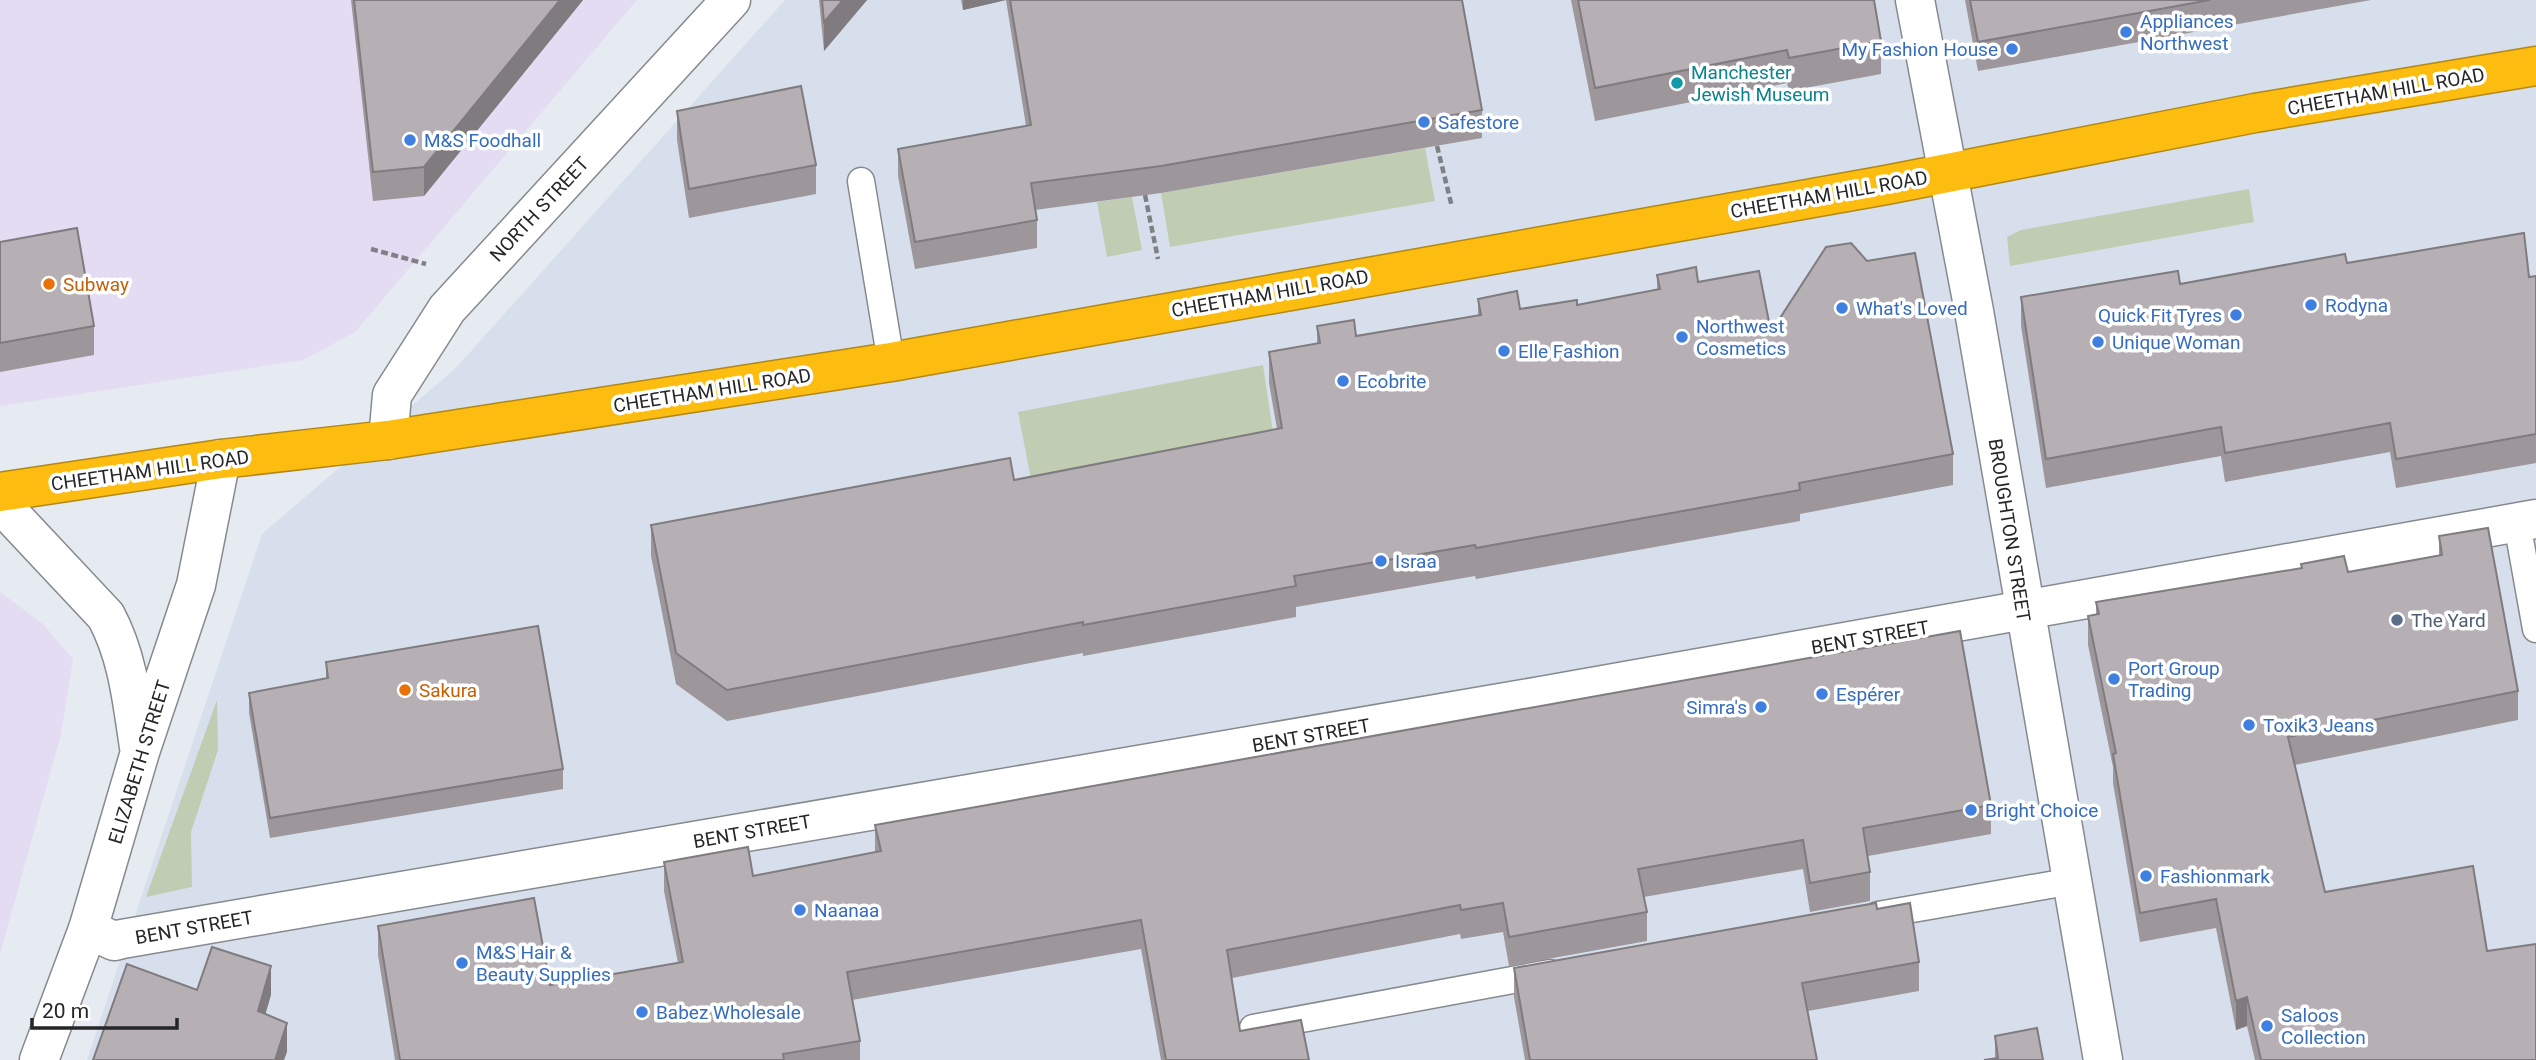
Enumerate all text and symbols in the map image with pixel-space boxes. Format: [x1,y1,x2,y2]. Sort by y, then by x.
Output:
place label: Appliances Northwest [2140,10,2234,55]
marker: Appliances Northwest [2118,24,2134,40]
place label: My Fashion House [1842,38,1998,61]
marker: My Fashion House [2004,41,2020,57]
place label: Manchester Jewish Museum [1691,61,1830,106]
street label: CHEETHAM HILL ROAD [2286,63,2486,120]
marker: Manchester Jewish Museum [1669,75,1685,91]
place label: Safestore [1438,111,1519,134]
marker: Safestore [1416,114,1432,130]
place label: M&S Foodhall [424,129,541,152]
marker: M&S Foodhall [402,132,418,148]
street label: NORTH STREET [485,152,594,266]
street label: CHEETHAM HILL ROAD [1729,166,1929,223]
street label: CHEETHAM HILL ROAD [1170,265,1370,322]
place label: Subway [63,273,129,296]
marker: Subway [41,276,57,292]
place label: Rodyna [2325,294,2388,317]
place label: What's Loved [1856,297,1968,320]
marker: Rodyna [2303,297,2319,313]
marker: What's Loved [1834,300,1850,316]
place label: Quick Fit Tyres [2098,304,2222,327]
marker: Quick Fit Tyres [2228,307,2244,323]
place label: Northwest Cosmetics [1696,315,1786,360]
marker: Northwest Cosmetics [1674,329,1690,345]
place label: Unique Woman [2112,331,2240,354]
marker: Unique Woman [2090,334,2106,350]
place label: Elle Fashion [1518,340,1620,363]
marker: Elle Fashion [1496,343,1512,359]
street label: CHEETHAM HILL ROAD [612,364,813,417]
place label: Ecobrite [1357,370,1426,393]
marker: Ecobrite [1335,373,1351,389]
street label: BROUGHTON STREET [1984,437,2035,623]
street label: CHEETHAM HILL ROAD [50,445,251,496]
place label: Israa [1395,550,1437,573]
marker: Israa [1373,553,1389,569]
place label: The Yard [2411,609,2486,632]
marker: The Yard [2389,612,2405,628]
street label: BENT STREET [1809,616,1931,659]
place label: Port Group Trading [2128,657,2220,702]
marker: Port Group Trading [2106,671,2122,687]
street label: ELIZABETH STREET [104,678,175,847]
place label: Sakura [419,679,477,702]
marker: Sakura [397,682,413,698]
place label: Espérer [1836,683,1901,706]
marker: Espérer [1814,686,1830,702]
place label: Simra's [1686,696,1747,719]
marker: Simra's [1753,699,1769,715]
street label: BENT STREET [1250,714,1372,757]
place label: Toxik3 Jeans [2263,714,2374,737]
marker: Toxik3 Jeans [2241,717,2257,733]
place label: Bright Choice [1985,799,2098,822]
marker: Bright Choice [1963,802,1979,818]
street label: BENT STREET [691,810,813,853]
place label: Fashionmark [2160,865,2270,888]
marker: Fashionmark [2138,868,2154,884]
place label: Naanaa [814,899,879,922]
marker: Naanaa [792,902,808,918]
street label: BENT STREET [133,906,255,949]
place label: M&S Hair & Beauty Supplies [476,941,611,986]
marker: M&S Hair & Beauty Supplies [454,955,470,971]
scale bar [32,986,177,1030]
text: 20 m [42,999,89,1023]
place label: Babez Wholesale [656,1001,801,1024]
marker: Babez Wholesale [634,1004,650,1020]
place label: Saloos Collection [2281,1004,2366,1049]
marker: Saloos Collection [2259,1018,2275,1034]

